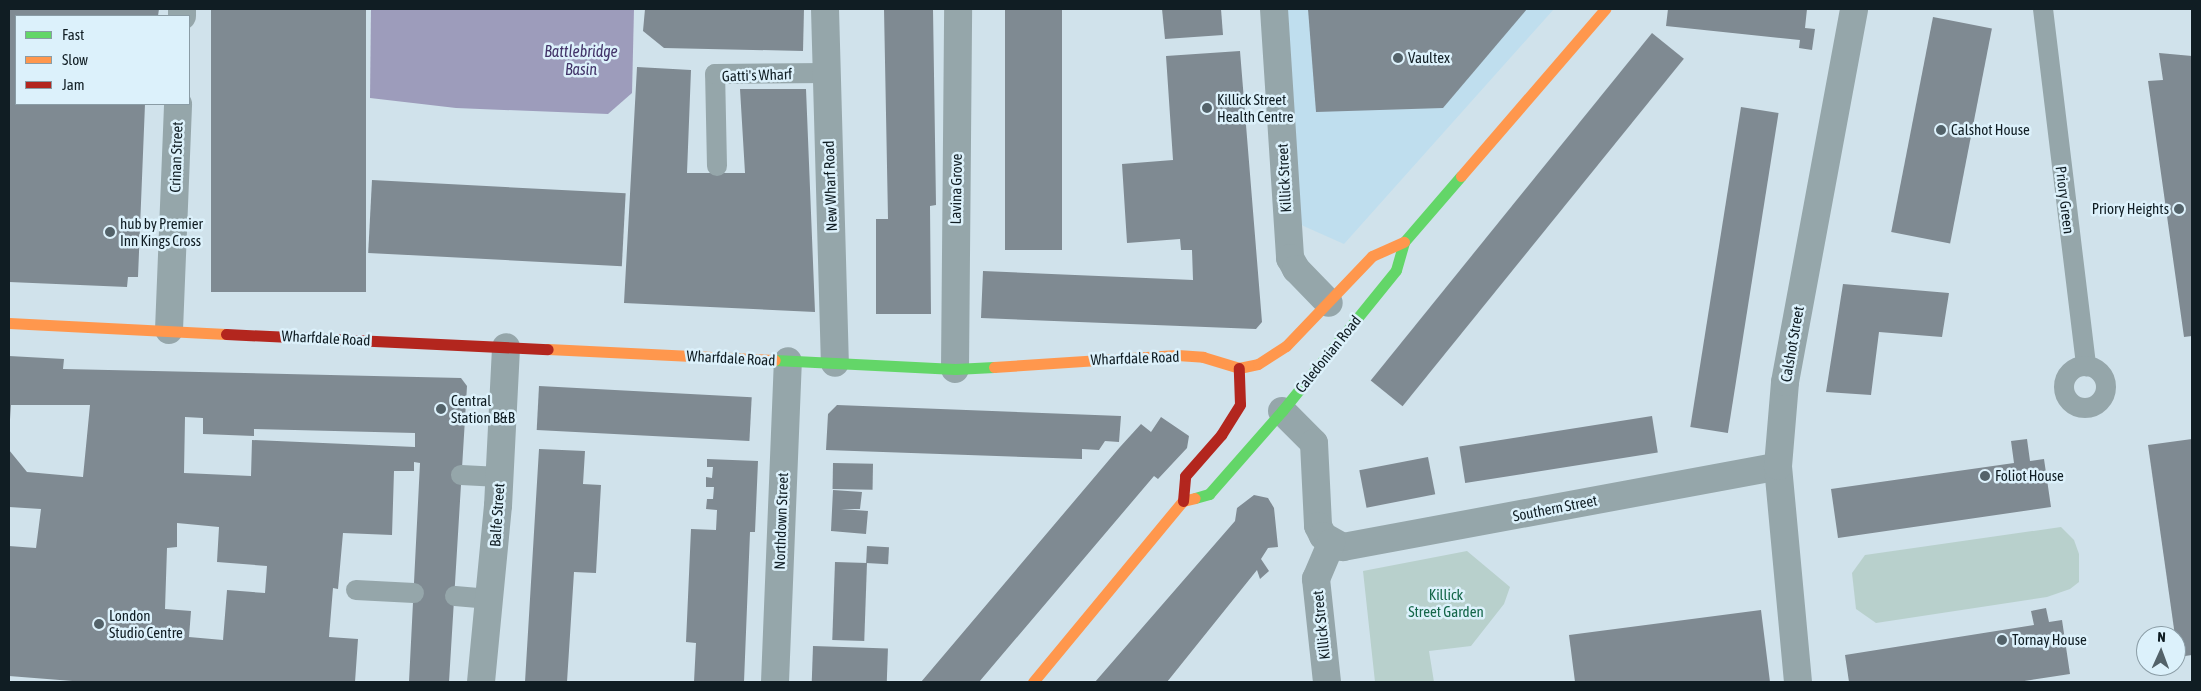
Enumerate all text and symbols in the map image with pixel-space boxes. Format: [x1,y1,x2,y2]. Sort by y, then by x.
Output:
legend [15,15,190,105]
text: Fast [62,26,84,43]
water label: Battlebridge Basin [544,41,618,79]
place label: Vaultex [1408,49,1450,67]
text: Slow [62,51,88,68]
marker: Vaultex [1392,52,1404,64]
street label: Gatti's Wharf [722,65,792,85]
text: Jam [62,76,85,93]
place label: Killick Street Health Centre [1217,90,1294,125]
marker: Killick Street Health Centre [1201,102,1213,114]
street label: Crinan Street [166,121,186,193]
place label: Calshot House [1951,121,2030,139]
marker: Calshot House [1935,124,1947,136]
street label: New Wharf Road [819,140,841,232]
street label: Killick Street [1273,143,1295,213]
street label: Lavina Grove [946,153,966,225]
street label: Priory Green [2052,165,2078,235]
place label: Priory Heights [2092,200,2169,218]
marker: Priory Heights [2173,203,2185,215]
place label: hub by Premier Inn Kings Cross [120,214,203,249]
marker: hub by Premier Inn Kings Cross [104,226,116,238]
street label: Calshot Street [1776,305,1808,383]
street label: Caledonian Road [1291,312,1365,396]
street label: Wharfdale Road [281,327,371,349]
street label: Wharfdale Road [686,347,776,369]
street label: Wharfdale Road [1090,347,1180,369]
place label: Central Station B&B [451,391,515,426]
marker: Central Station B&B [435,403,447,415]
place label: Foliot House [1995,467,2064,485]
marker: Foliot House [1979,470,1991,482]
street label: Northdown Street [770,472,792,570]
street label: Balfe Street [486,482,508,548]
street label: Southern Street [1511,491,1599,525]
park label: Killick Street Garden [1408,585,1484,620]
street label: Killick Street [1308,590,1334,660]
place label: London Studio Centre [109,606,183,641]
marker: London Studio Centre [93,618,105,630]
north arrow [2136,626,2186,676]
text: N [2157,629,2166,645]
place label: Tornay House [2012,631,2087,649]
marker: Tornay House [1996,634,2008,646]

